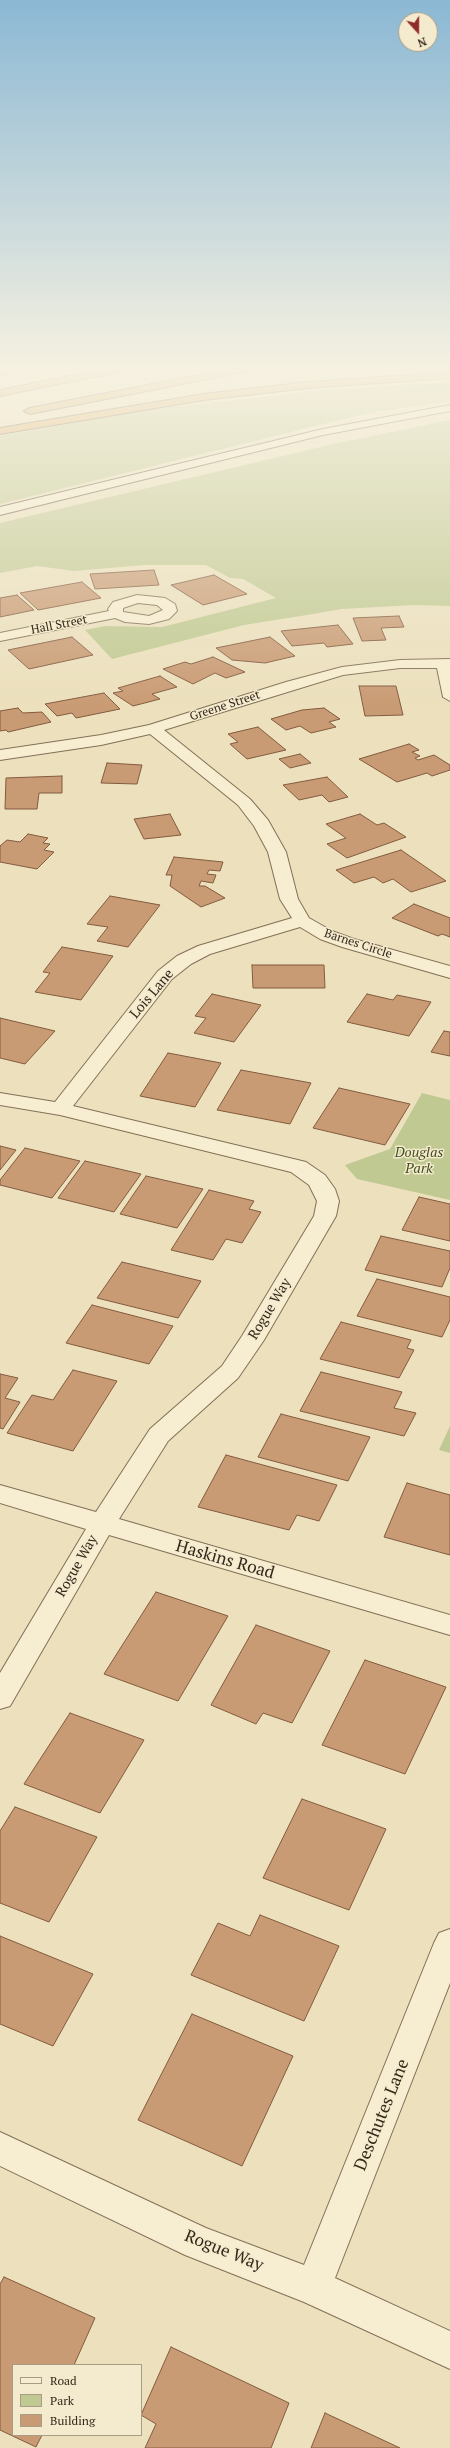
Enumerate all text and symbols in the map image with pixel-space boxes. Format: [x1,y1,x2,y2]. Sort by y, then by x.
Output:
north arrow [398,12,438,52]
text: N [416,34,428,50]
street label: Hall Street [30,612,88,638]
street label: Greene Street [188,688,262,724]
street label: Barnes Circle [322,926,394,962]
street label: Lois Lane [127,966,177,1022]
park label: Douglas Park [395,1145,443,1178]
street label: Rogue Way [245,1275,295,1343]
street label: Rogue Way [53,1532,101,1600]
street label: Haskins Road [173,1536,277,1584]
street label: Deschutes Lane [350,2056,414,2174]
street label: Rogue Way [182,2226,266,2276]
legend [12,2364,142,2436]
text: Road [50,2373,77,2388]
text: Park [50,2393,74,2408]
text: Building [50,2413,95,2428]

